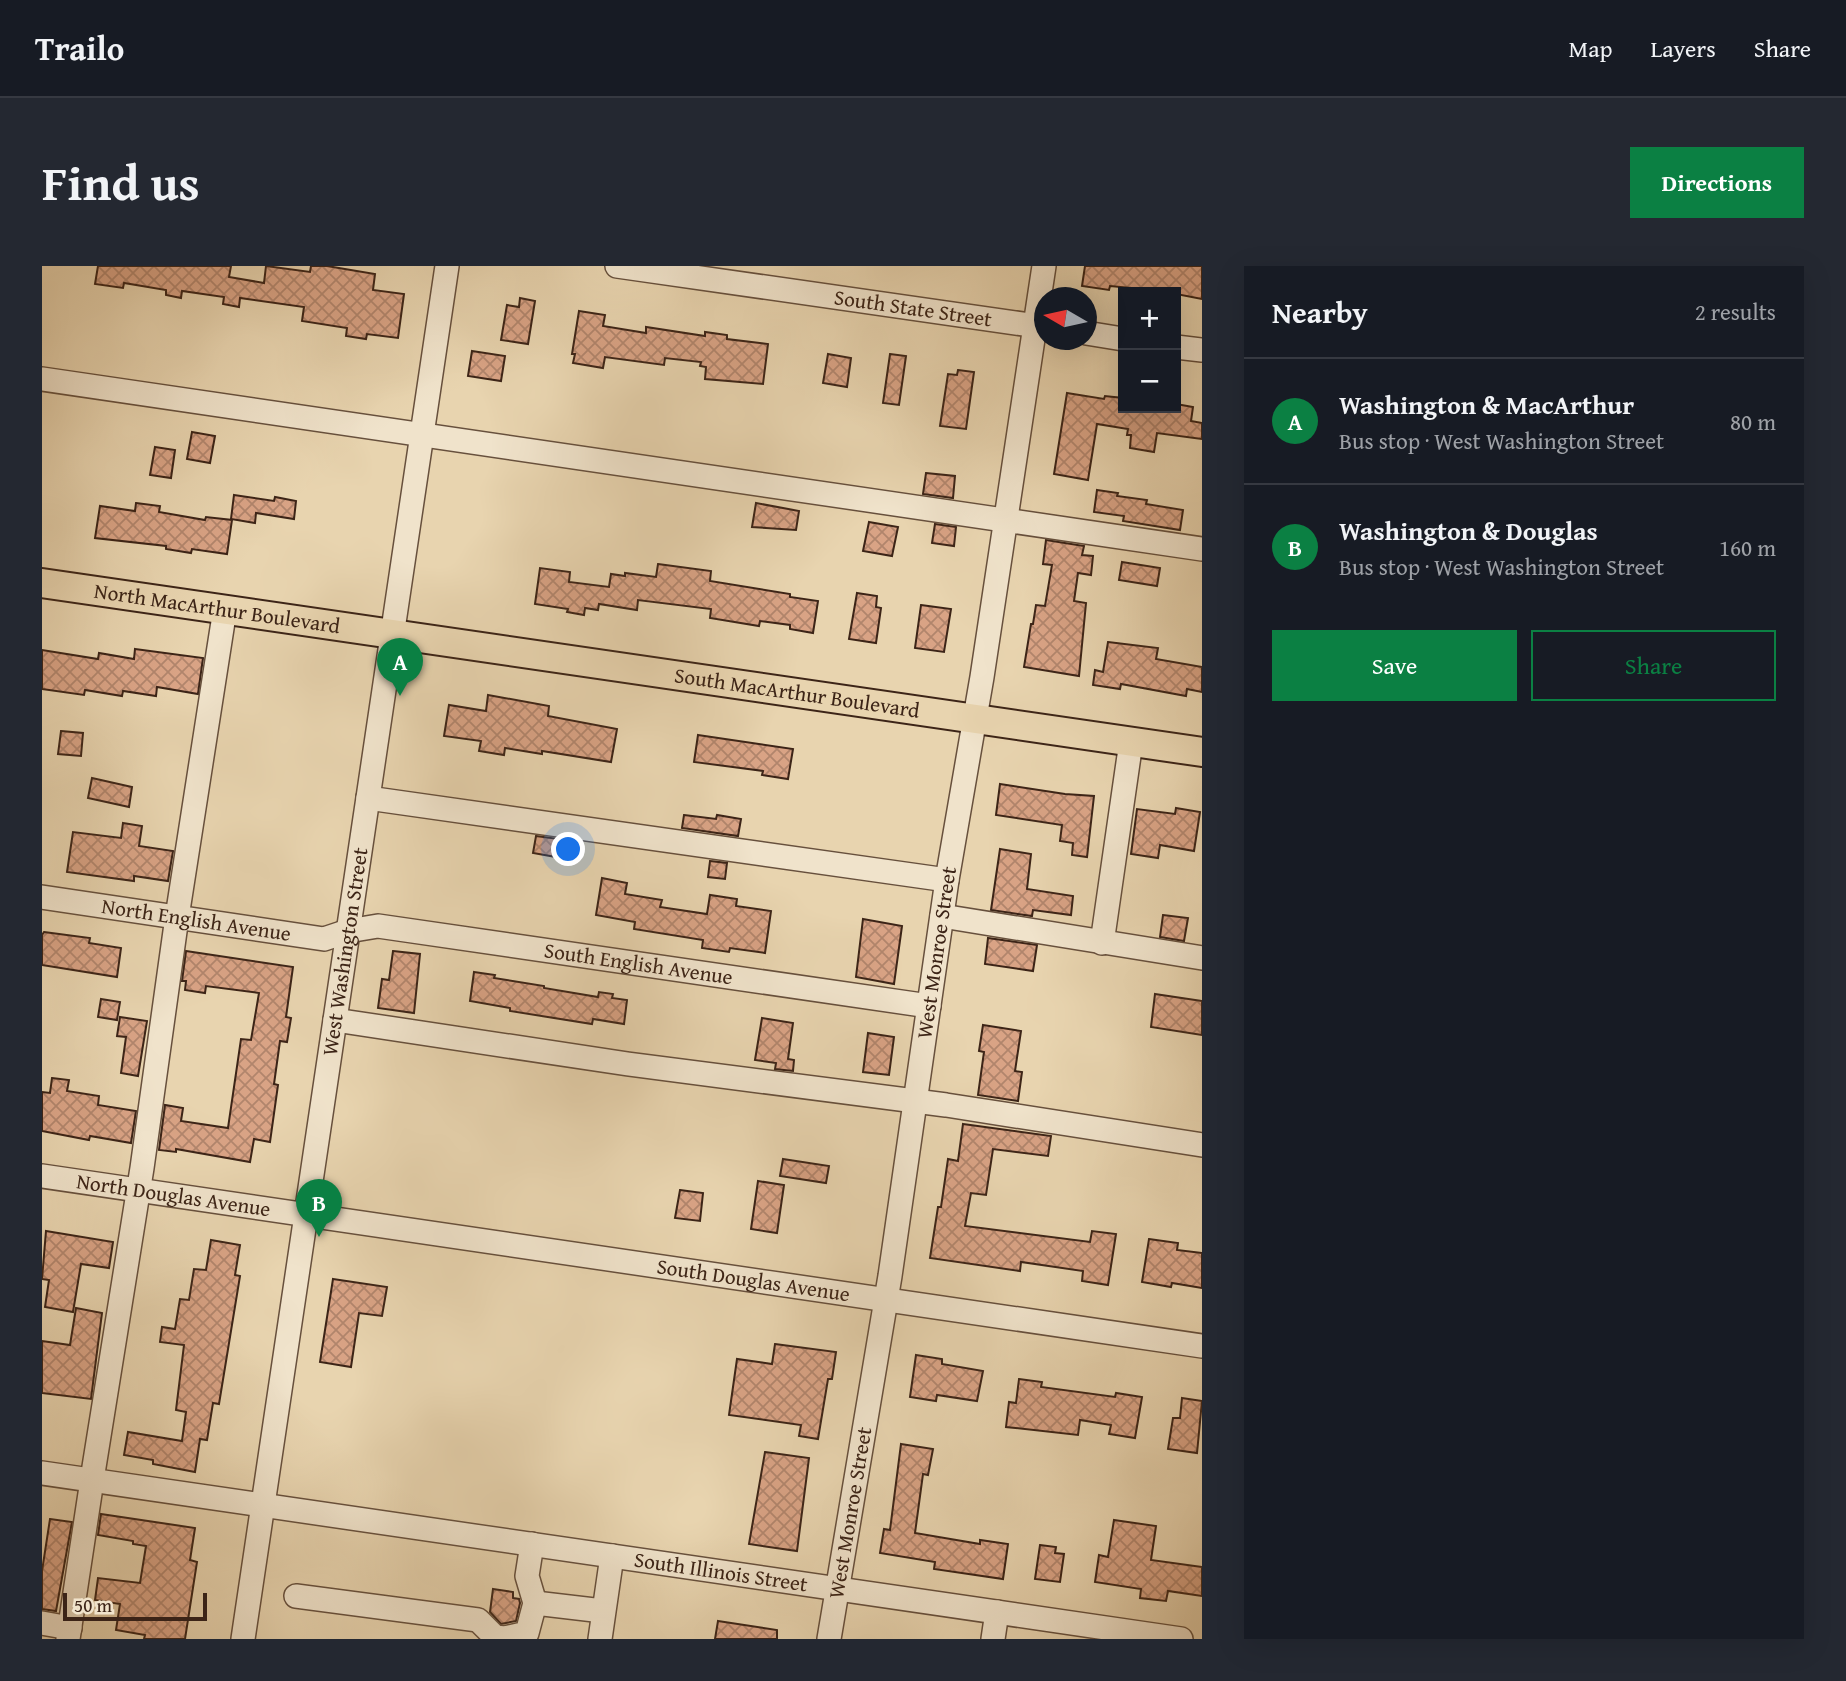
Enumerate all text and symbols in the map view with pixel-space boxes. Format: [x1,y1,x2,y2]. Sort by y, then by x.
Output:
text: Trailo [35,24,124,72]
text: Map [1569,31,1612,66]
text: Layers [1650,31,1716,66]
text: Share [1754,31,1811,66]
text: Find us [42,146,200,218]
button: Directions [1630,147,1804,218]
street label: South State Street [832,281,994,334]
north arrow [1034,287,1097,350]
map controls [1118,287,1181,413]
button: + [1118,287,1181,350]
text: Nearby [1272,290,1368,334]
text: 2 results [1695,295,1776,328]
button: − [1118,350,1181,413]
text: Washington & MacArthur [1339,385,1634,424]
text: A [1288,405,1302,438]
text: 80 m [1730,405,1776,438]
text: Bus stop · West Washington Street [1339,424,1664,457]
text: Washington & Douglas [1339,511,1598,550]
text: B [1288,531,1302,564]
text: 160 m [1719,531,1776,564]
text: Bus stop · West Washington Street [1339,550,1664,583]
street label: North MacArthur Boulevard [92,575,343,641]
button: Save [1272,630,1517,701]
button: Share [1531,630,1776,701]
pin: A [377,638,423,696]
street label: South MacArthur Boulevard [672,659,923,726]
your location [551,832,585,866]
street label: West Washington Street [314,845,376,1058]
street label: West Monroe Street [908,863,964,1041]
street label: North English Avenue [100,890,293,949]
street label: South English Avenue [542,934,735,992]
street label: North Douglas Avenue [75,1165,273,1224]
pin: B [296,1179,342,1237]
street label: South Douglas Avenue [655,1250,852,1309]
street label: West Monroe Street [820,1424,879,1601]
street label: South Illinois Street [632,1543,810,1599]
scale bar [63,1590,206,1622]
text: 50 m [74,1591,112,1619]

